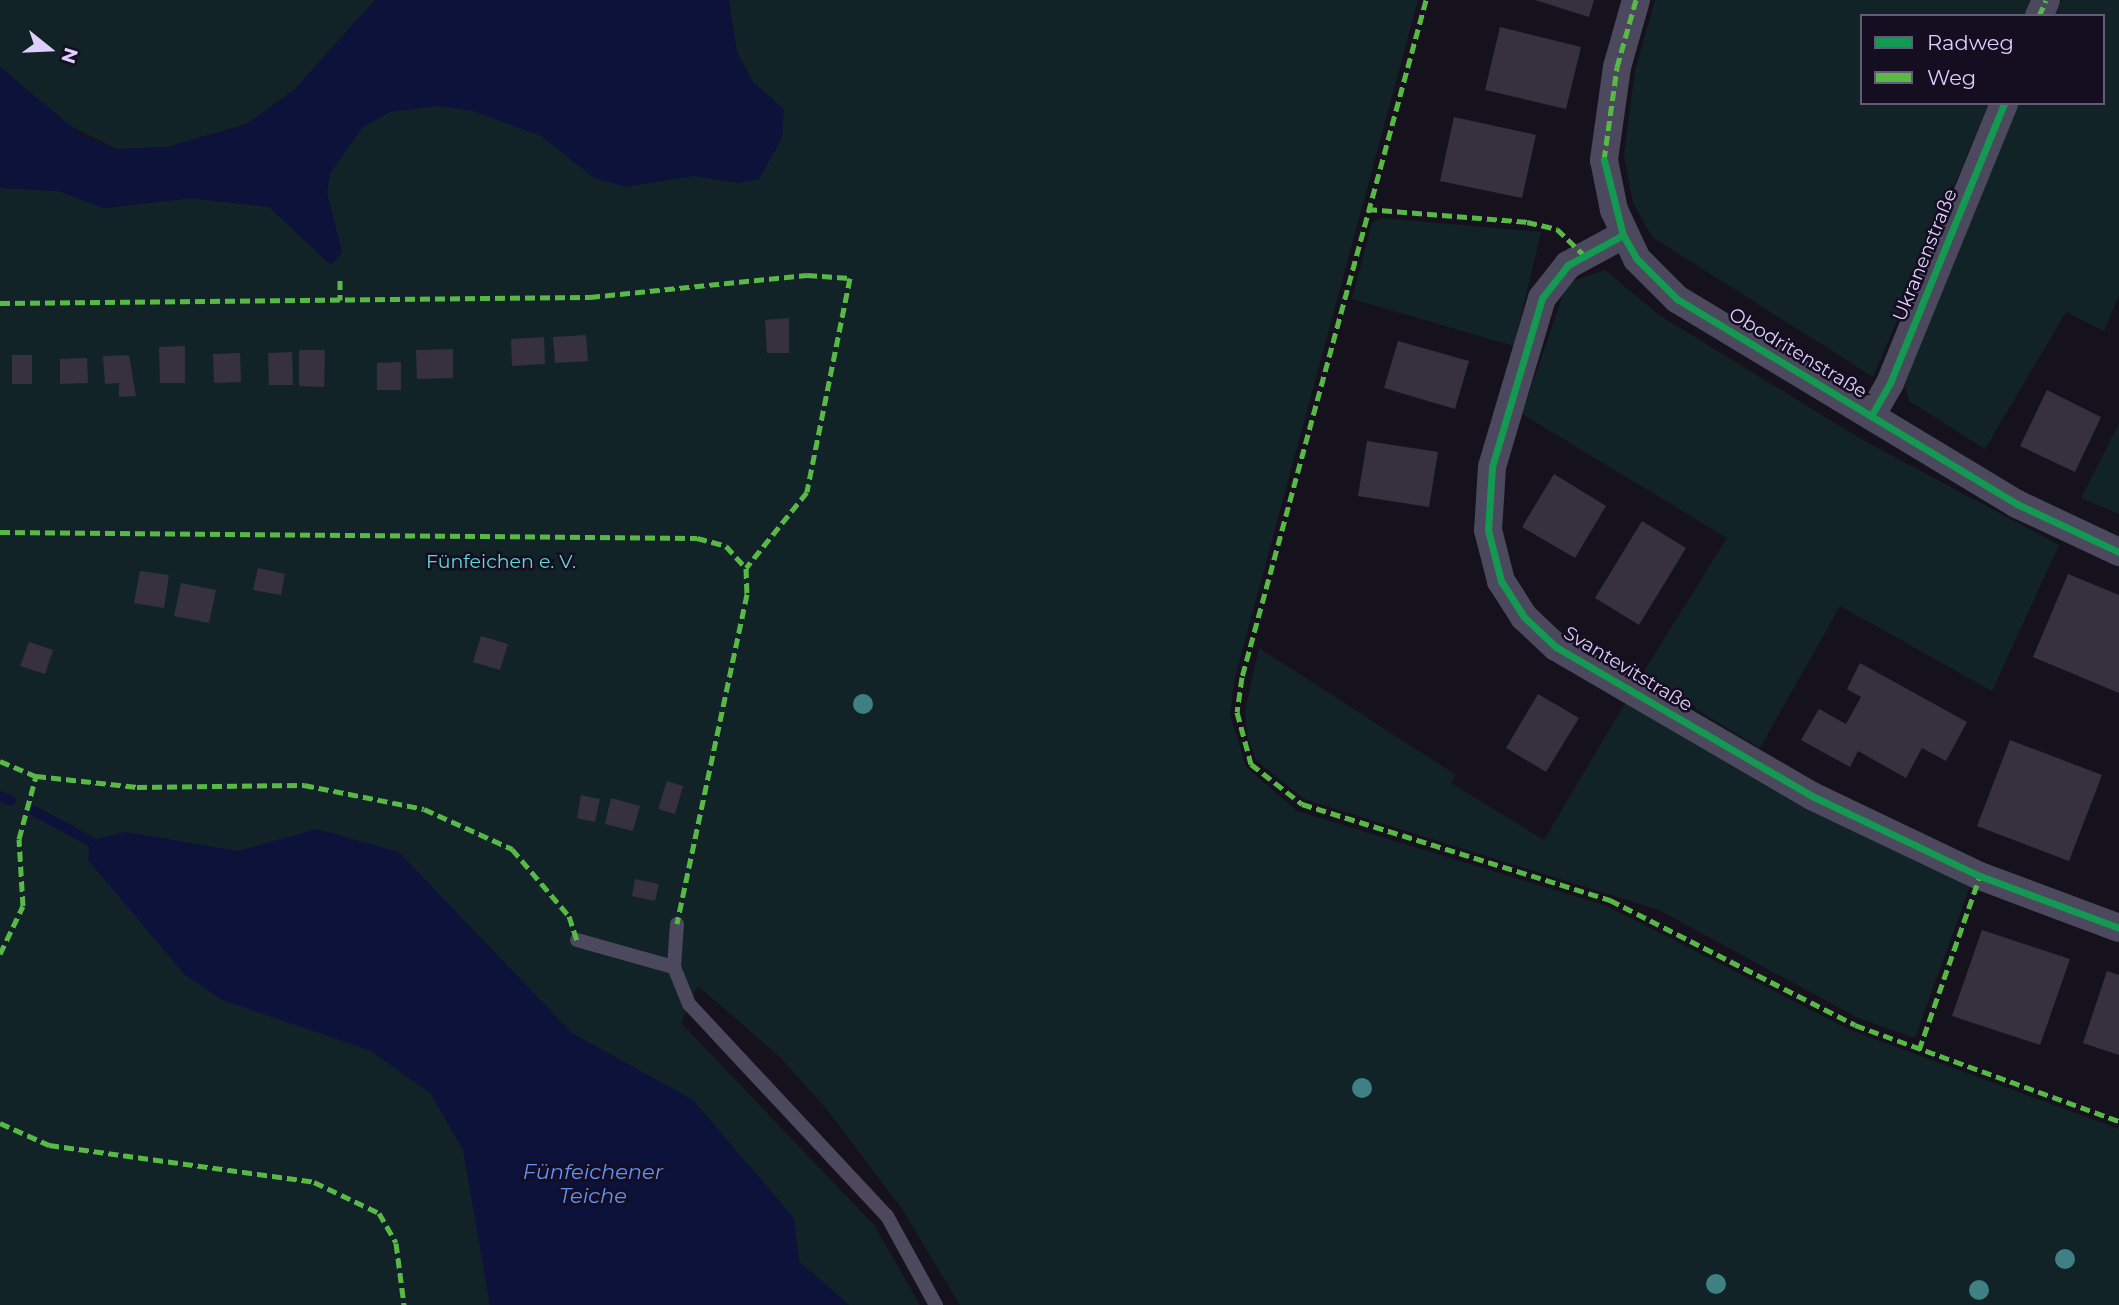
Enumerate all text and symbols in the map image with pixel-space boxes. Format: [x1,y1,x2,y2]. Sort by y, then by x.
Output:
north arrow [14,14,84,84]
legend [1860,14,2105,105]
text: Radweg [1927,30,2014,55]
text: N [56,45,83,66]
text: Weg [1927,65,1976,90]
street label: Ukranenstraße [1888,186,1962,324]
street label: Obodritenstraße [1725,303,1871,403]
park label: Fünfeichen e. V. [426,551,576,573]
street label: Svantevitstraße [1559,622,1697,716]
water label: Fünfeichener Teiche [523,1159,663,1209]

